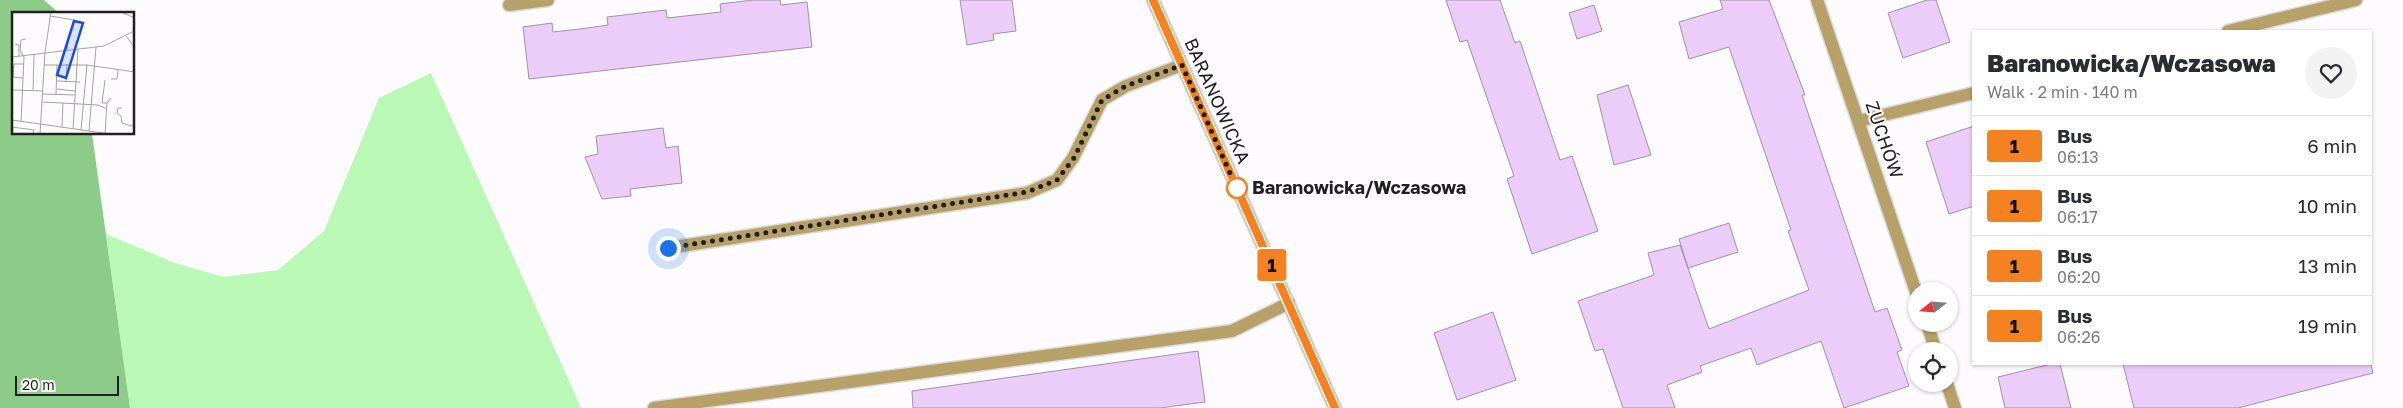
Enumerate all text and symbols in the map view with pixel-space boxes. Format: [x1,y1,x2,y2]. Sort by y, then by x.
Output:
inset map [12,12,135,135]
street label: BARANOWICKA [1180,34,1255,167]
button: heart [2305,47,2357,99]
text: Baranowicka/Wczasowa [1987,48,2276,77]
text: Walk · 2 min · 140 m [1987,82,2138,102]
street label: ZUCHÓW [1861,98,1908,181]
text: Bus [2057,124,2092,147]
text: 6 min [2307,134,2357,157]
text: 1 [2010,135,2019,157]
text: 06:13 [2057,147,2099,167]
place label: Baranowicka/Wczasowa [1252,176,1466,198]
marker: Baranowicka/Wczasowa [1226,177,1248,199]
text: Bus [2057,184,2092,207]
text: 10 min [2298,194,2357,217]
text: 1 [2010,195,2019,217]
text: 06:17 [2057,207,2098,227]
your location [656,236,681,261]
text: Bus [2057,244,2092,267]
line badge: 1 [1256,249,1288,281]
text: 1 [1267,254,1277,276]
text: 13 min [2298,254,2357,277]
text: 1 [2010,255,2019,277]
text: 06:20 [2057,267,2101,287]
north arrow [1908,282,1958,332]
map controls [1908,282,1958,392]
text: Bus [2057,304,2092,327]
text: 19 min [2298,314,2357,337]
text: 1 [2010,315,2019,337]
text: 06:26 [2057,327,2100,347]
button: locate [1908,342,1958,392]
scale bar [15,373,119,396]
text: 20 m [22,376,55,393]

